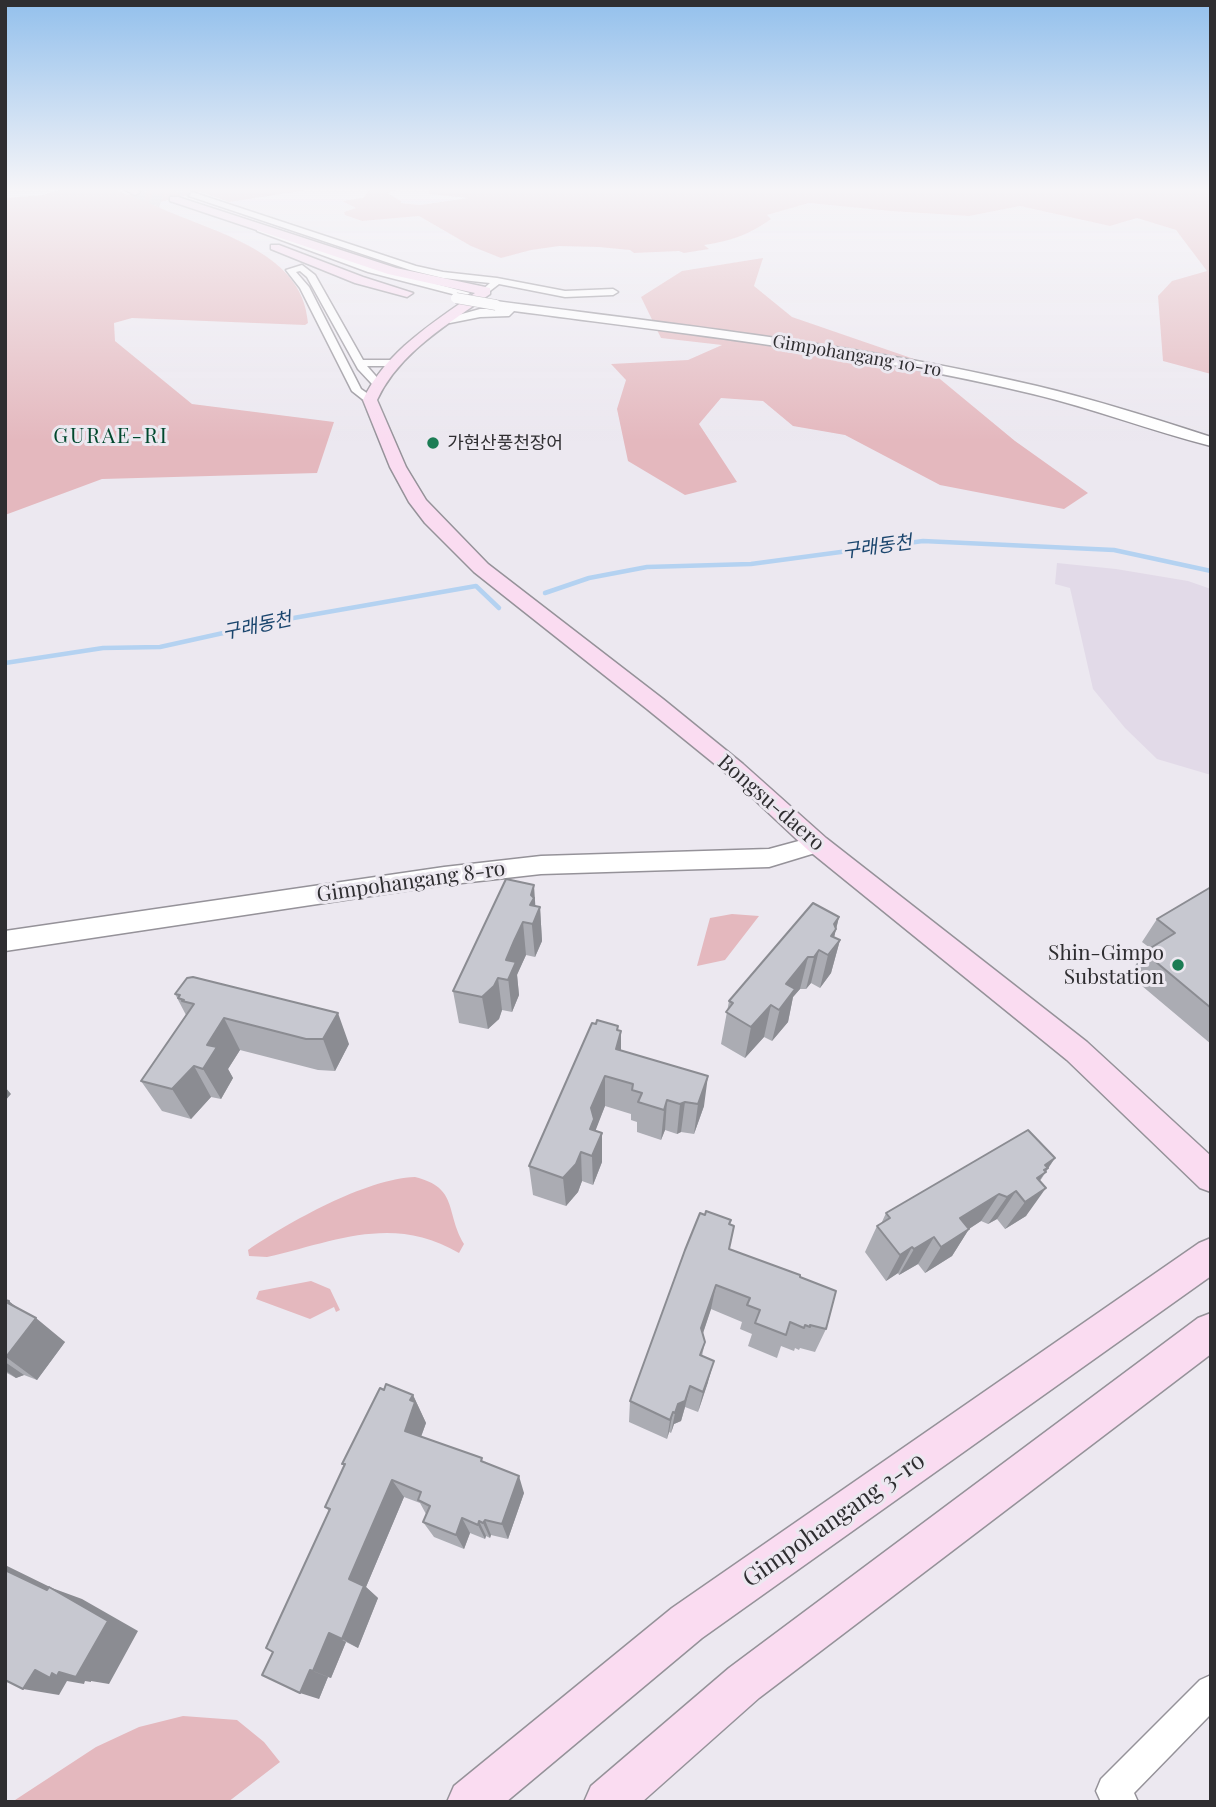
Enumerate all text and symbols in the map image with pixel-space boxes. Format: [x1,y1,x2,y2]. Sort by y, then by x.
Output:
street label: Gimpohangang 10-ro [771,331,943,381]
district label: GURAE-RI [54,423,168,449]
place label: 가현산풍천장어 [447,432,563,454]
marker: 가현산풍천장어 [425,435,441,451]
water label: 구래동천 [841,531,913,563]
water label: 구래동천 [220,608,294,644]
street label: Bongsu-daero [712,750,830,856]
street label: Gimpohangang 8-ro [315,856,507,908]
place label: Shin-Gimpo Substation [1048,940,1164,990]
marker: Shin-Gimpo Substation [1170,957,1186,973]
street label: Gimpohangang 3-ro [737,1446,931,1594]

